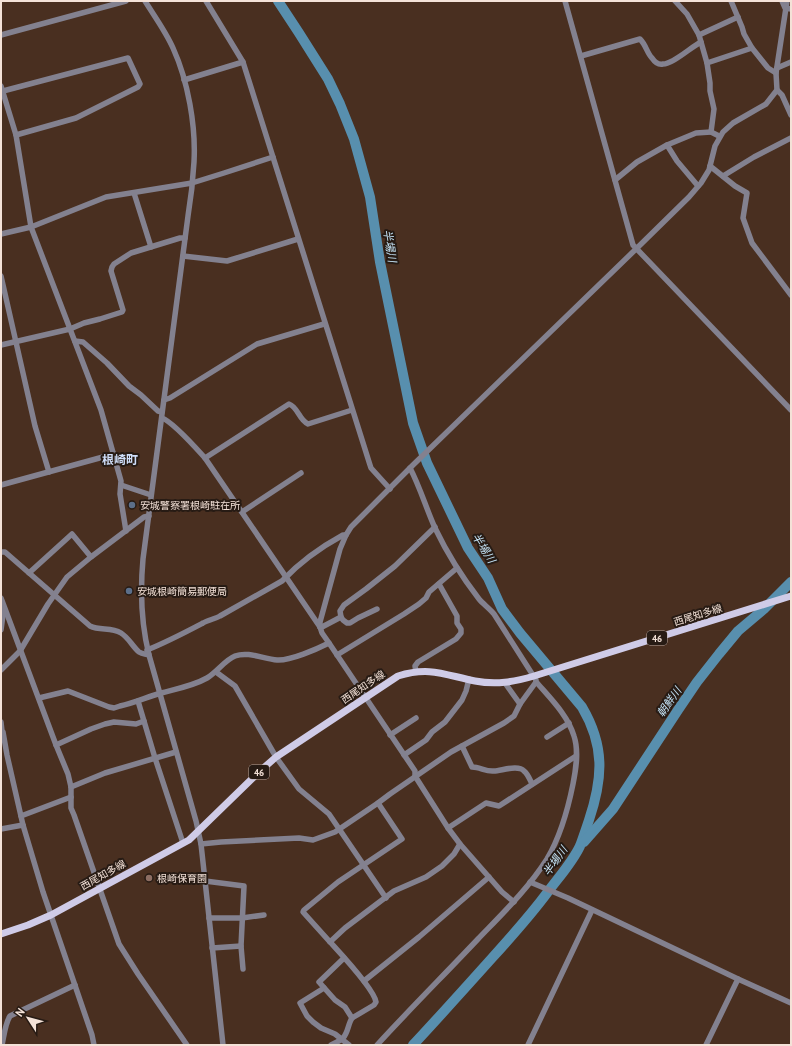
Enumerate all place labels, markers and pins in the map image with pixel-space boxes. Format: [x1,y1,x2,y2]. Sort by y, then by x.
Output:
place label: 安城警察署根崎駐在所 [140,499,240,512]
marker: 安城警察署根崎駐在所 [127,500,137,510]
place label: 安城根崎簡易郵便局 [137,585,227,598]
marker: 安城根崎簡易郵便局 [124,586,134,596]
place label: 根崎保育園 [157,872,207,885]
marker: 根崎保育園 [144,873,154,883]

